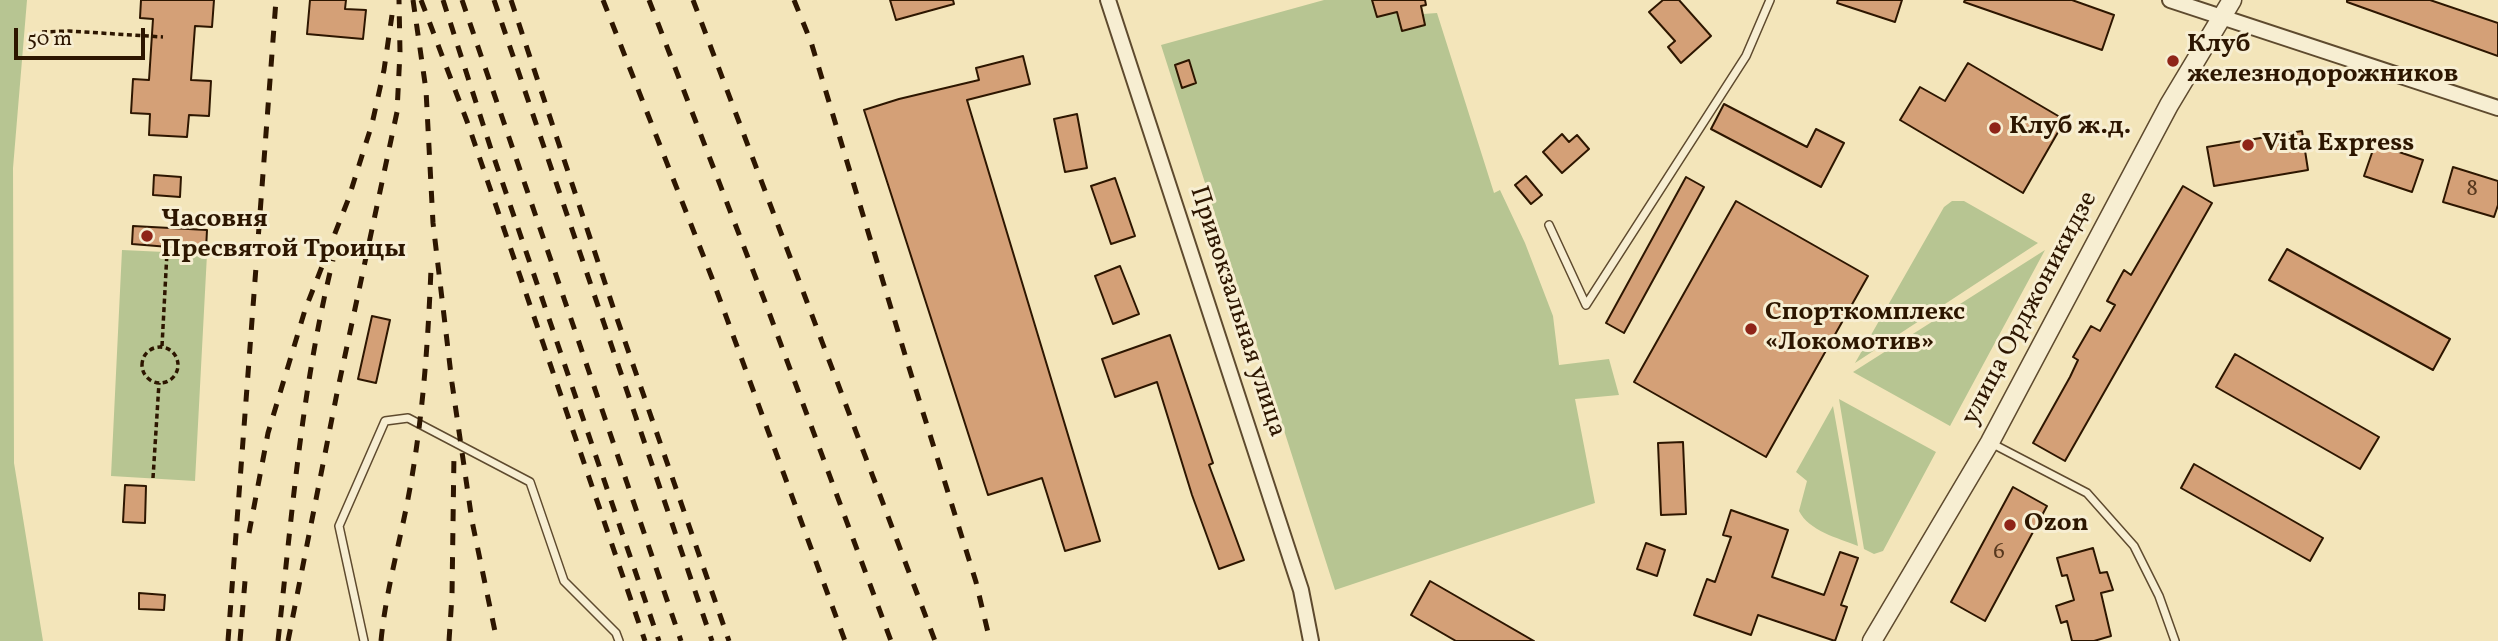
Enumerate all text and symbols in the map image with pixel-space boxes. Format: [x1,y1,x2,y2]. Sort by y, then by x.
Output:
scale bar [18,14,149,58]
text: 50 m [27,25,72,54]
place label: Клуб железнодорожников [2187,30,2458,92]
marker: Клуб железнодорожников [2165,53,2181,69]
place label: Клуб ж.д. [2009,112,2131,144]
marker: Клуб ж.д. [1987,120,2003,136]
place label: Vita Express [2262,129,2414,161]
marker: Vita Express [2240,137,2256,153]
house number: 8 [2466,177,2478,205]
street label: Привокзальная улица [1181,183,1291,441]
street label: улица Орджоникидзе [1956,187,2106,431]
place label: Часовня Пресвятой Троицы [161,205,406,266]
marker: Часовня Пресвятой Троицы [139,228,155,244]
place label: Спорткомплекс «Локомотив» [1765,298,1965,360]
marker: Спорткомплекс «Локомотив» [1743,321,1759,337]
place label: Ozon [2024,509,2089,541]
marker: Ozon [2002,517,2018,533]
house number: 6 [1993,540,2005,568]

